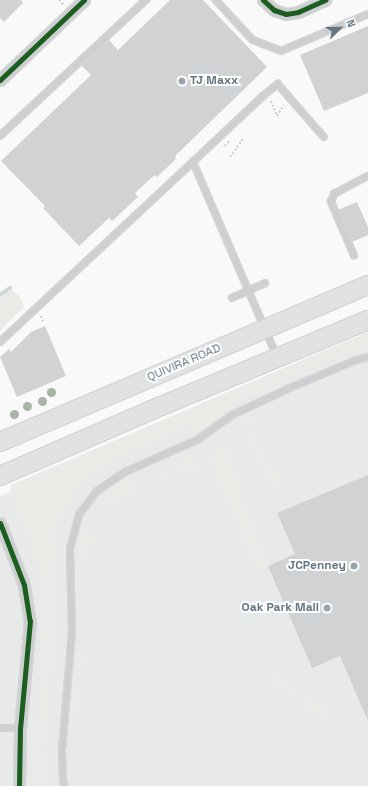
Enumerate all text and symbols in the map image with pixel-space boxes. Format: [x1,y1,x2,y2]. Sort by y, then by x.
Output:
north arrow [320,8,360,48]
text: N [343,17,359,29]
place label: TJ Maxx [190,74,238,88]
marker: TJ Maxx [177,76,187,86]
street label: QUIVIRA ROAD [145,341,223,385]
place label: JCPenney [288,559,346,573]
marker: JCPenney [349,561,359,571]
place label: Oak Park Mall [242,601,319,615]
marker: Oak Park Mall [322,603,332,613]

